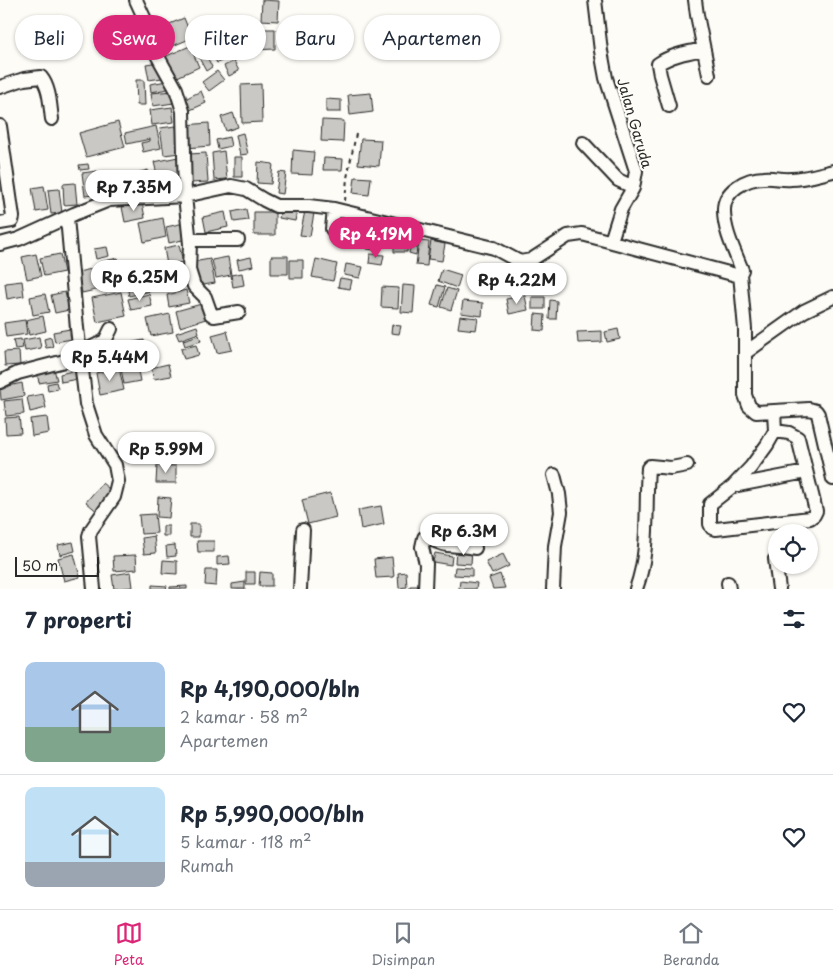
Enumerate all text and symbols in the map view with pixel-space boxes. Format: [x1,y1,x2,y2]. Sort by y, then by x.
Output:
chip: Beli [15,15,83,60]
chip: Sewa [93,15,175,60]
chip: Filter [185,15,266,60]
chip: Baru [276,15,354,60]
chip: Apartemen [364,15,500,60]
street label: Jalan Garuda [612,75,658,171]
pin: Rp 7.35M [82,170,186,212]
text: Rp 7.35M [96,174,172,198]
pin: Rp 4.19M [324,216,428,259]
text: Rp 4.19M [339,221,413,245]
pin: Rp 6.25M [88,260,192,302]
pin: Rp 4.22M [465,262,569,305]
text: Rp 6.25M [102,264,178,288]
text: Rp 4.22M [478,267,556,291]
pin: Rp 5.44M [58,340,162,382]
text: Rp 5.44M [72,344,148,368]
pin: Rp 5.99M [114,432,218,474]
text: Rp 5.99M [129,436,203,460]
pin: Rp 6.3M [418,514,510,556]
text: Rp 6.3M [431,518,497,542]
map controls [768,524,818,574]
button: locate [768,524,818,574]
scale bar [15,554,99,577]
text: 50 m [22,555,58,576]
text: 7 properti [25,603,132,635]
icon: filters [780,605,808,633]
text: Rp 4,190,000/bln [180,672,360,704]
icon: home [65,682,125,742]
icon: heart [780,698,808,726]
text: 2 kamar · 58 m² [180,704,308,728]
text: Apartemen [180,728,269,752]
text: Rp 5,990,000/bln [180,797,364,829]
icon: home [65,807,125,867]
icon: heart [780,823,808,851]
text: 5 kamar · 118 m² [180,829,312,853]
text: Rumah [180,853,234,877]
tab: Peta [114,919,144,970]
tab: Disimpan [371,919,435,970]
tab: Beranda [662,919,719,970]

